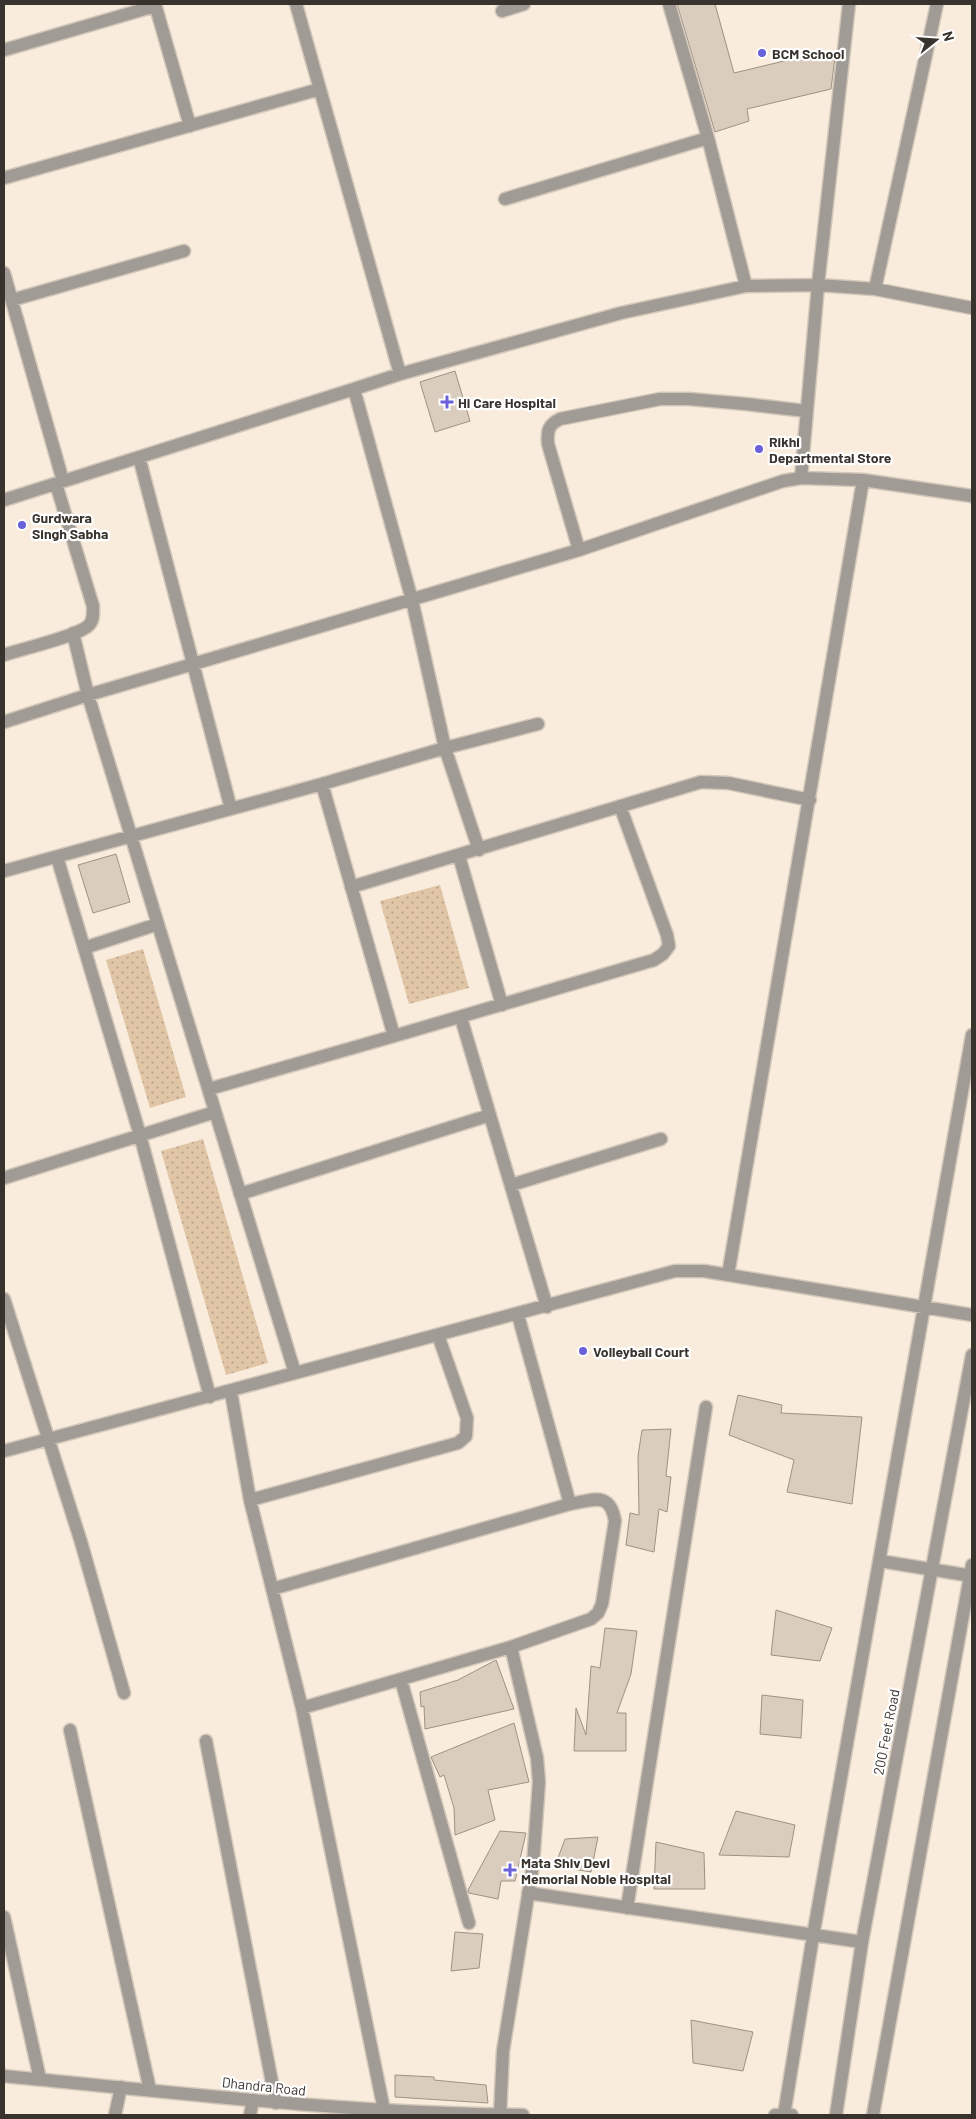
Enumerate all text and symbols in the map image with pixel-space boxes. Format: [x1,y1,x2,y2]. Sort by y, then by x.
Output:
north arrow [911,15,961,65]
text: N [939,29,958,43]
place label: BCM School [772,45,844,62]
marker: BCM School [756,47,768,59]
place label: Hi Care Hospital [458,394,556,411]
marker: Hi Care Hospital [440,395,454,409]
place label: Rikhi Departmental Store [769,433,892,466]
marker: Rikhi Departmental Store [753,443,765,455]
place label: Gurdwara Singh Sabha [32,509,108,542]
marker: Gurdwara Singh Sabha [16,519,28,531]
place label: Volleyball Court [593,1343,689,1360]
marker: Volleyball Court [577,1345,589,1357]
street label: 200 Feet Road [869,1688,903,1776]
place label: Mata Shiv Devi Memorial Noble Hospital [521,1854,671,1887]
marker: Mata Shiv Devi Memorial Noble Hospital [503,1863,517,1877]
street label: Dhandra Road [221,2073,307,2099]

